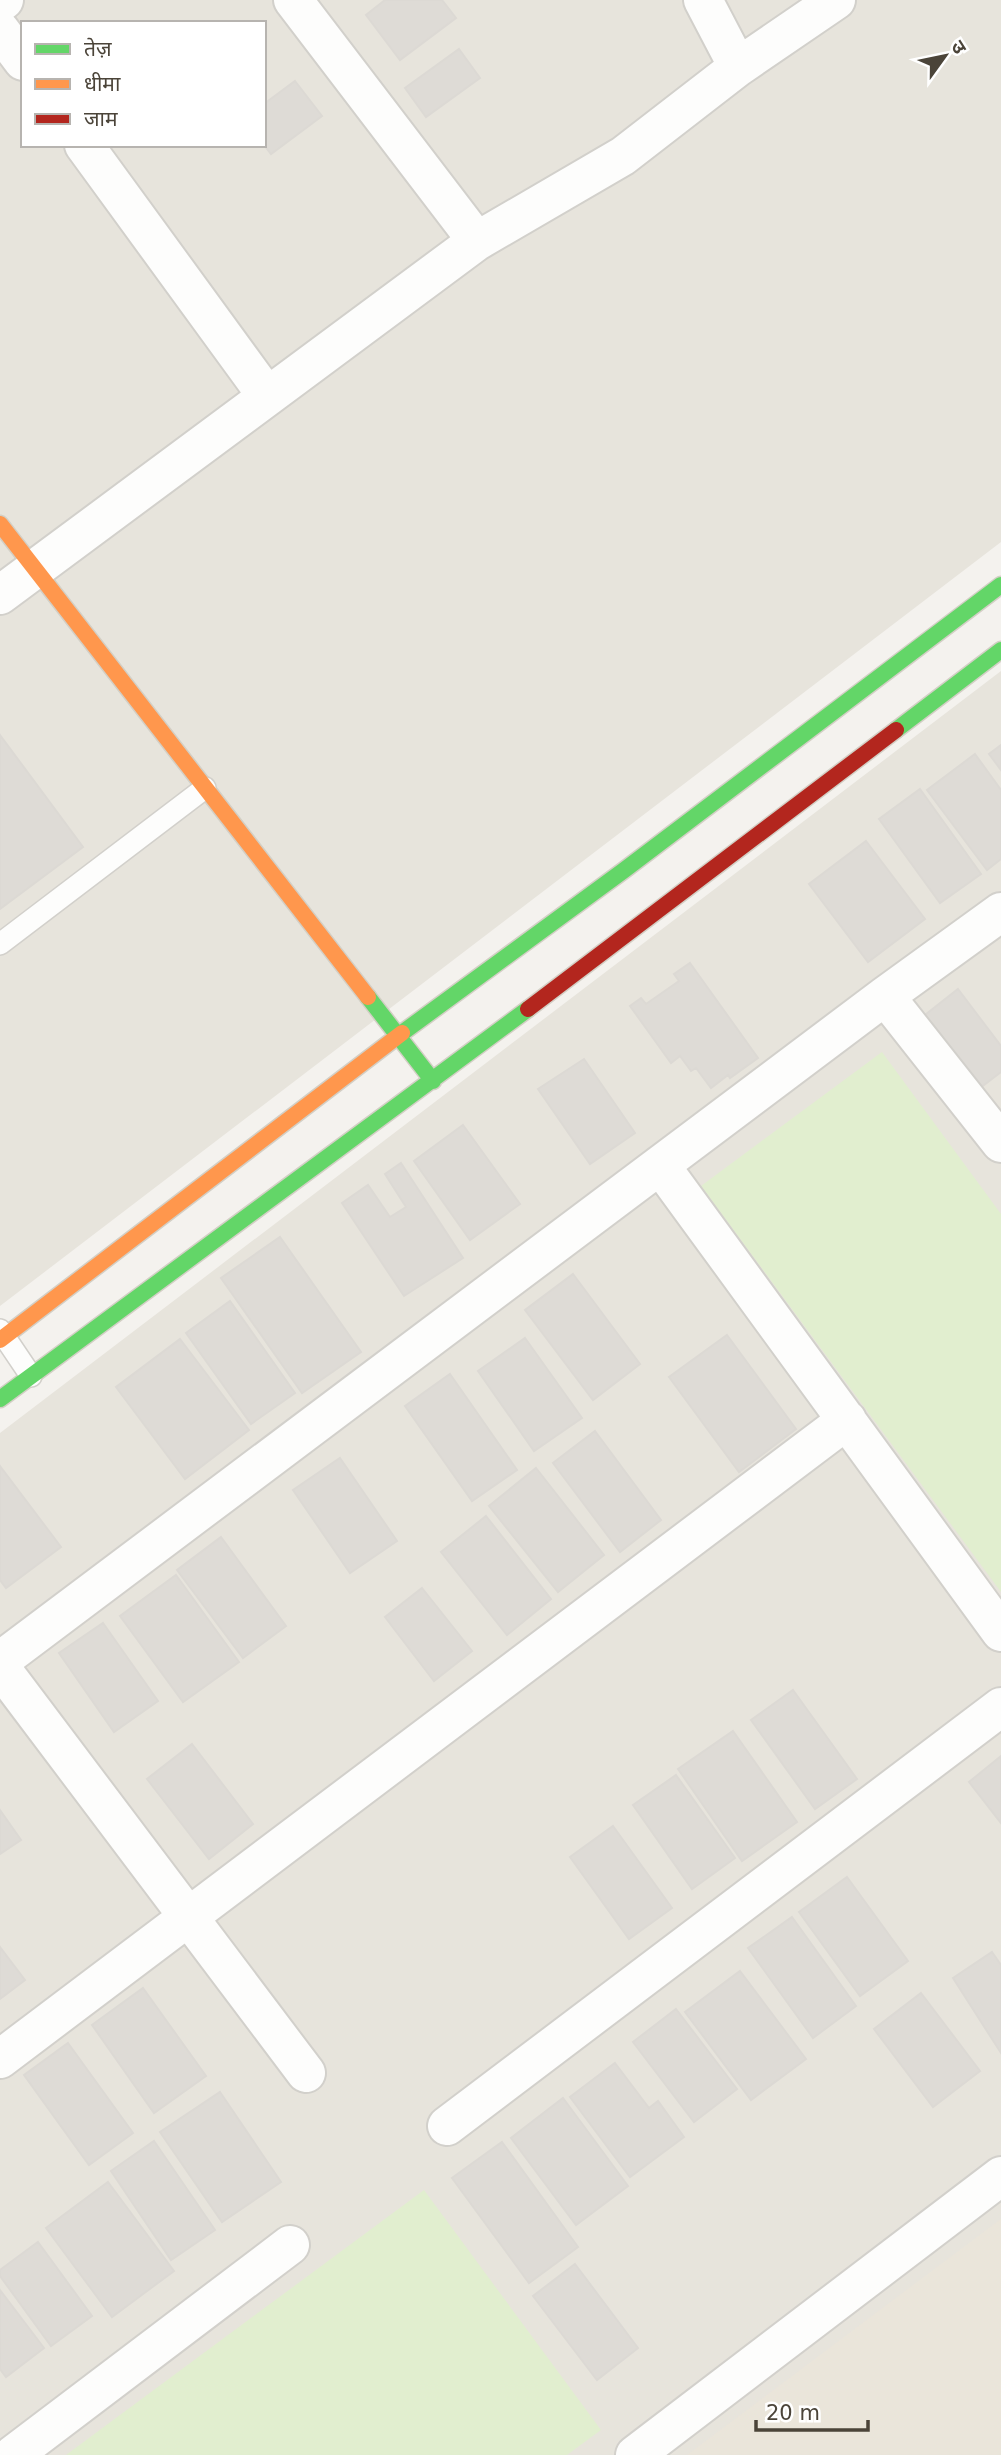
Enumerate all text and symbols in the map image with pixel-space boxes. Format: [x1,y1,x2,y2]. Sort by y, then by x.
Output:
legend [21,21,266,147]
north arrow [910,21,980,91]
text: उ [947,36,972,58]
text: तेज़ [84,37,112,61]
text: धीमा [84,72,121,96]
text: जाम [84,107,118,131]
scale bar [756,2388,868,2432]
text: 20 m [766,2401,820,2425]

